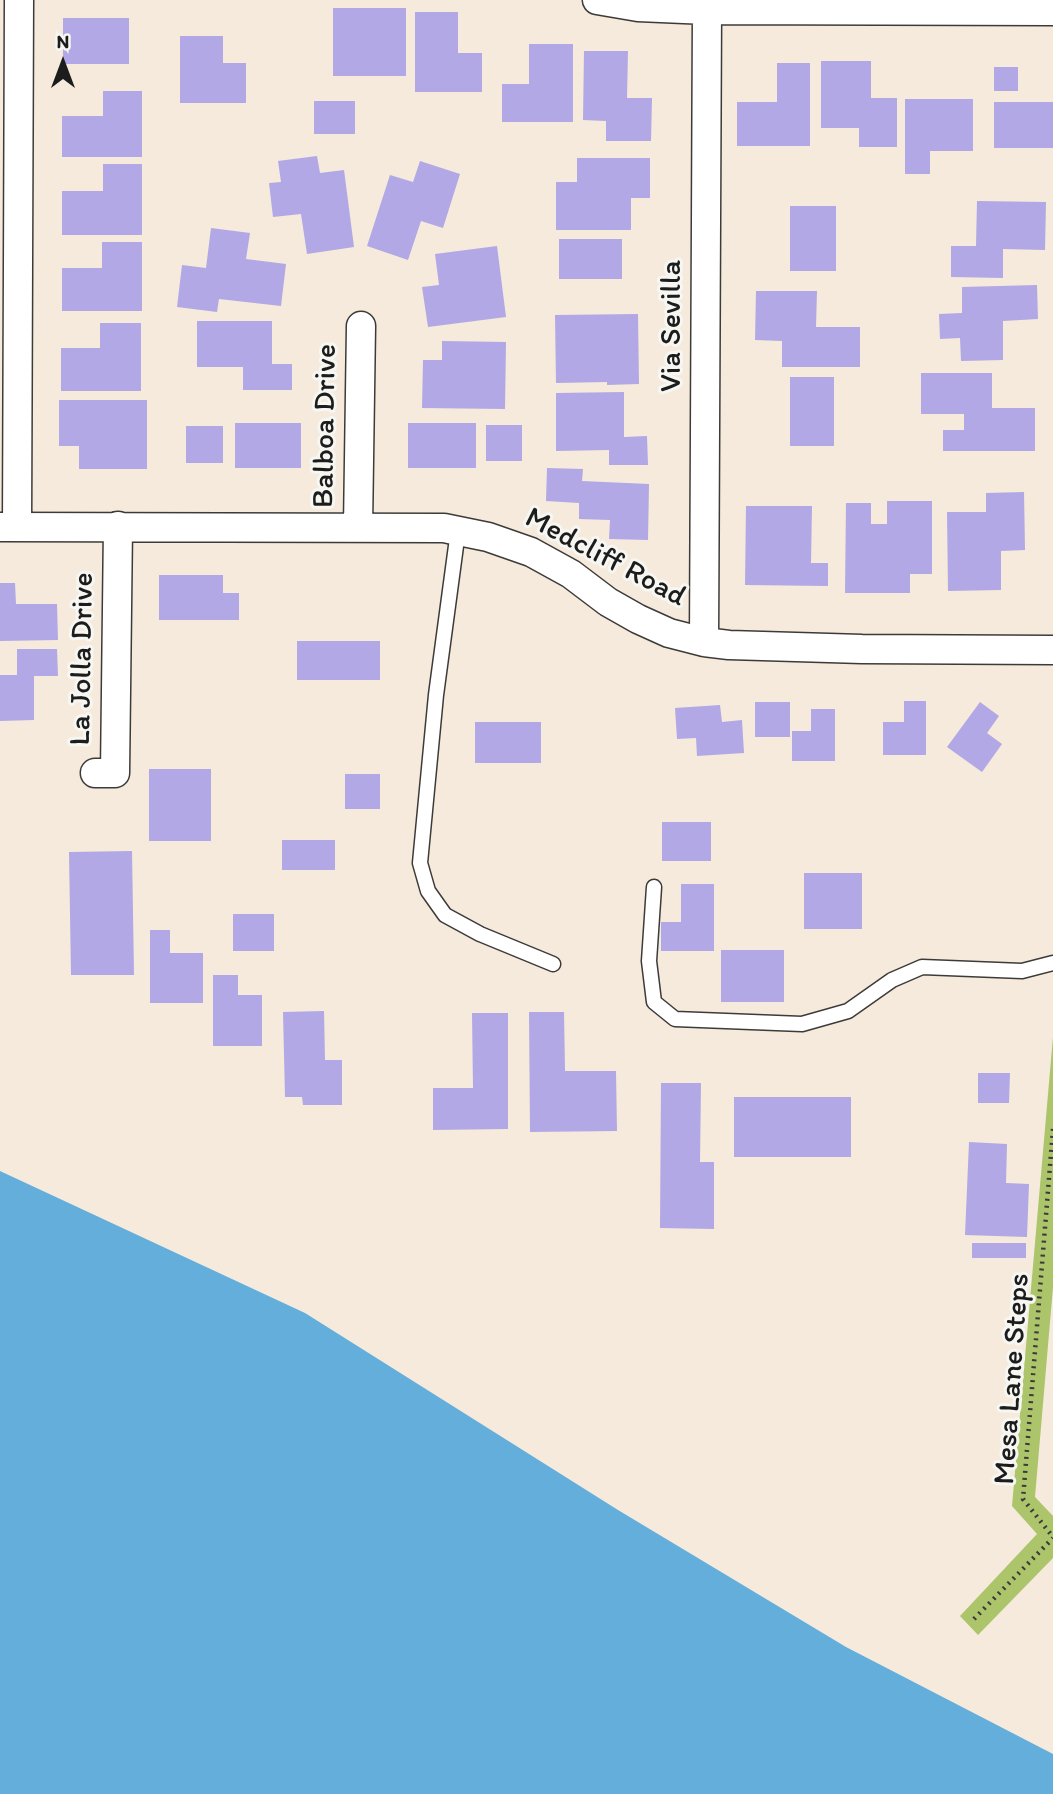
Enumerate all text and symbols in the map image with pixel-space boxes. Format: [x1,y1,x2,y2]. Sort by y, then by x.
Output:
north arrow [28,28,98,98]
text: N [57,30,69,53]
street label: Via Sevilla [654,260,690,392]
street label: Balboa Drive [307,344,345,508]
street label: Medcliff Road [518,500,692,616]
street label: La Jolla Drive [63,572,103,746]
street label: Mesa Lane Steps [988,1272,1038,1486]

